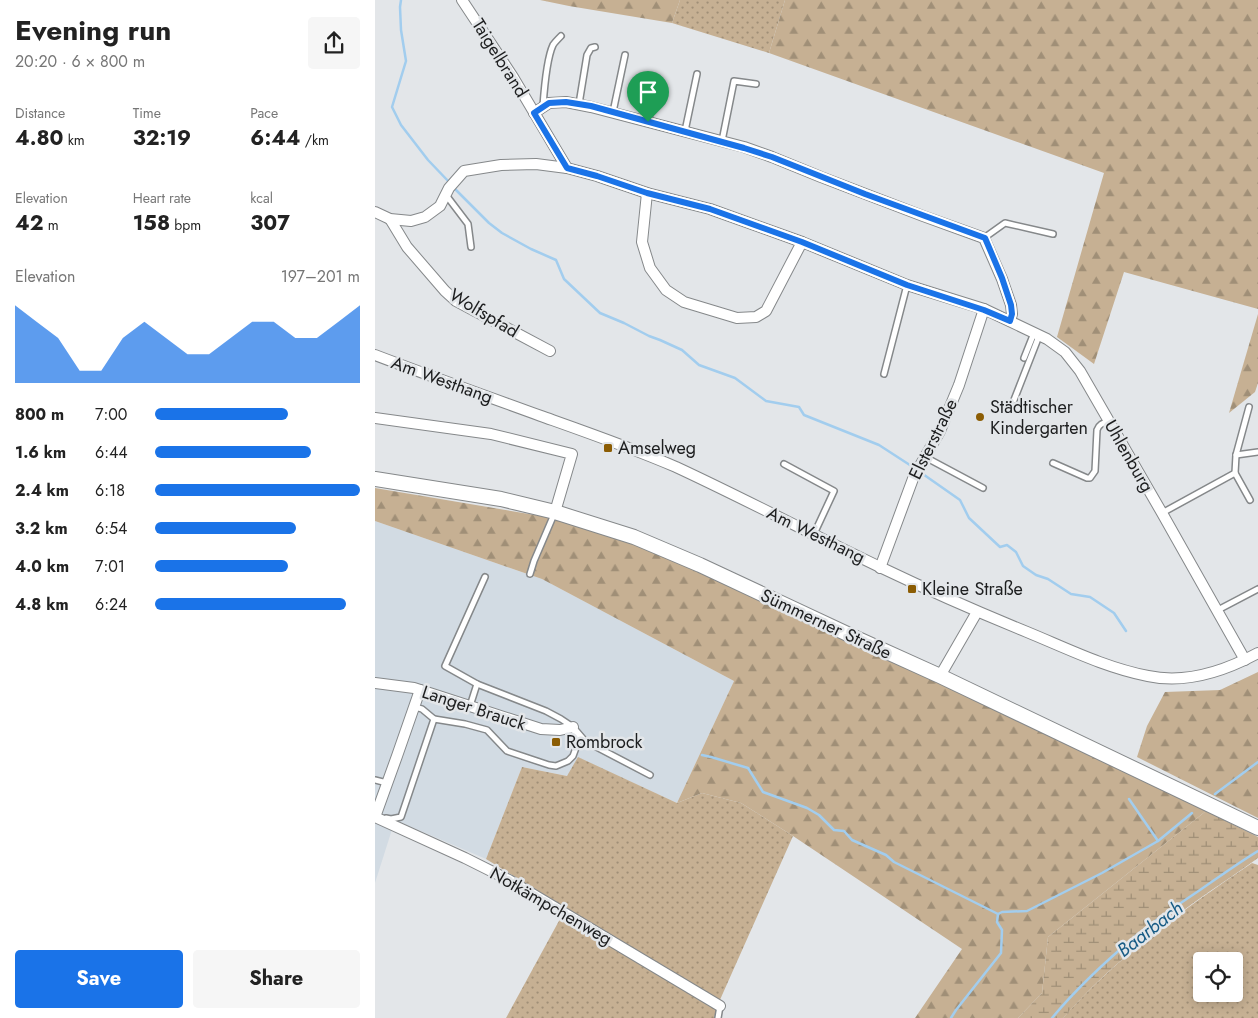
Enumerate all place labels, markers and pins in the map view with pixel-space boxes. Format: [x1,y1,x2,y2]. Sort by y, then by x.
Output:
pin [627,71,669,122]
place label: Städtischer Kindergarten [990,394,1088,441]
marker: Städtischer Kindergarten [974,411,986,423]
place label: Amselweg [618,435,696,461]
marker: Amselweg [602,442,614,454]
place label: Kleine Straße [922,576,1023,602]
marker: Kleine Straße [906,583,918,595]
place label: Rombrock [566,729,643,755]
marker: Rombrock [550,736,562,748]

